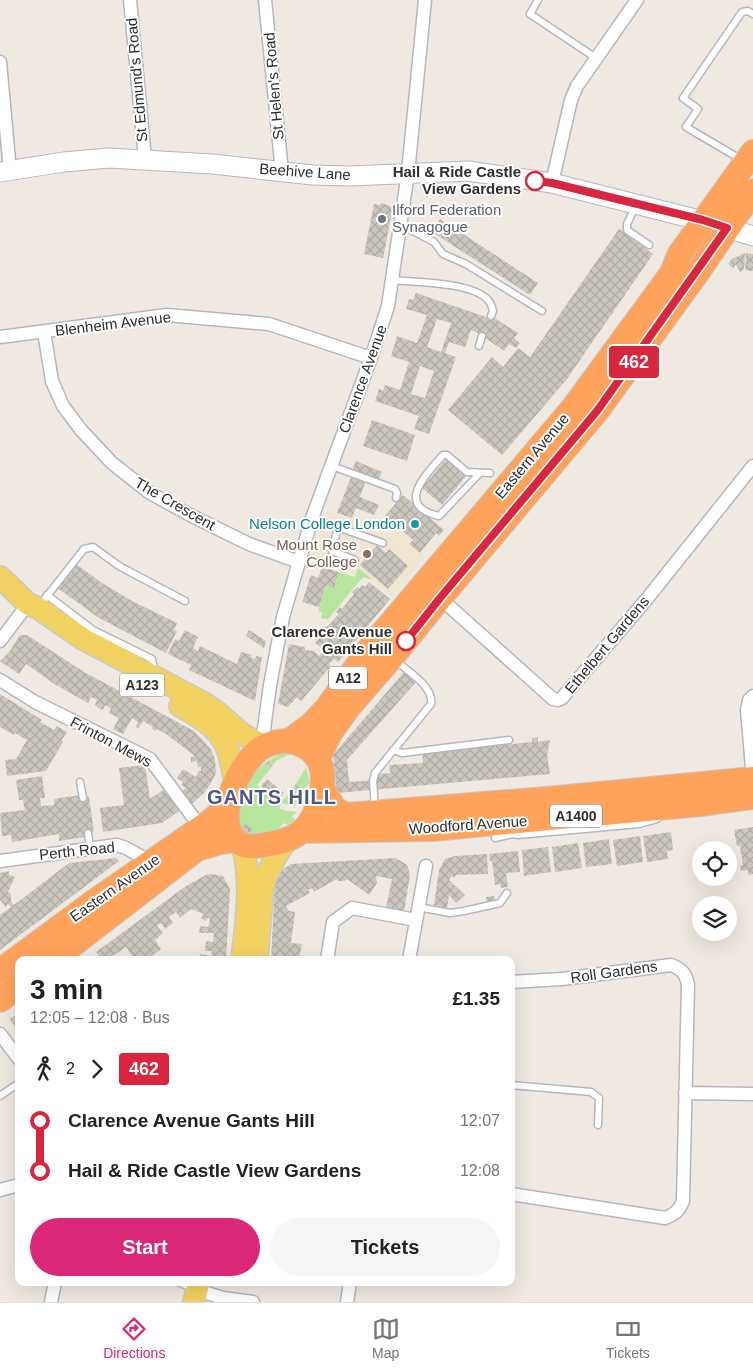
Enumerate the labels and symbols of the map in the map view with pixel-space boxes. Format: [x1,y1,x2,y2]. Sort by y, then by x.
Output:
street label: St Edmund's Road [123,17,150,143]
street label: St Helen's Road [260,32,287,141]
street label: Beehive Lane [259,160,351,183]
place label: Hail & Ride Castle View Gardens [393,163,521,197]
marker: Hail & Ride Castle View Gardens [525,171,545,191]
place label: Ilford Federation Synagogue [392,201,501,235]
marker: Ilford Federation Synagogue [376,213,388,225]
street label: Blenheim Avenue [54,308,172,339]
street label: Clarence Avenue [335,322,390,435]
line badge: 462 [605,346,663,378]
street label: Eastern Avenue [491,410,572,502]
street label: The Crescent [132,474,219,534]
place label: Nelson College London [249,515,405,532]
marker: Nelson College London [409,518,421,530]
place label: Mount Rose College [276,536,357,570]
marker: Mount Rose College [361,548,373,560]
street label: Ethelbert Gardens [561,593,652,697]
place label: Clarence Avenue Gants Hill [271,623,392,657]
marker: Clarence Avenue Gants Hill [396,631,416,651]
road number: A12 [329,666,367,690]
road number: A123 [120,674,164,696]
street label: Frinton Mews [67,713,155,770]
district label: GANTS HILL [207,786,337,808]
road number: A1400 [550,804,602,828]
street label: Woodford Avenue [408,812,528,837]
street label: Perth Road [38,838,116,863]
street label: Eastern Avenue [67,850,163,925]
street label: Roll Gardens [569,957,658,986]

